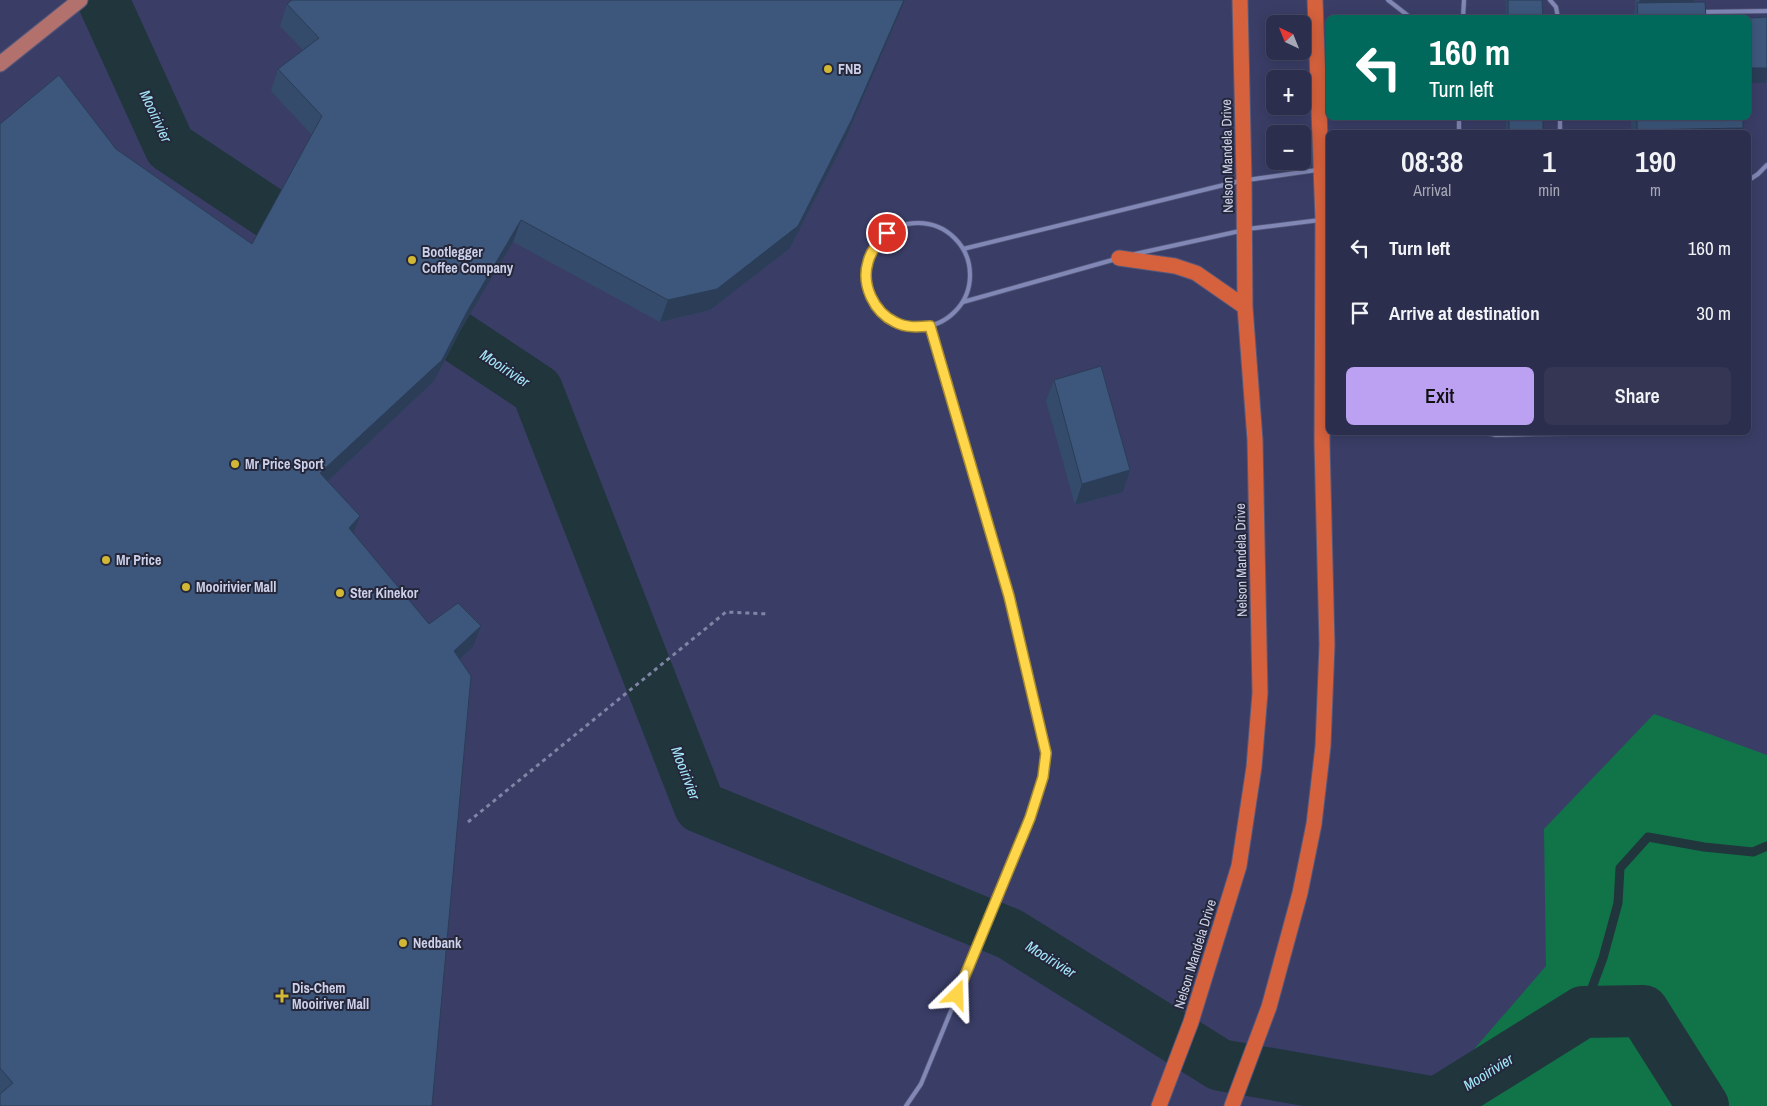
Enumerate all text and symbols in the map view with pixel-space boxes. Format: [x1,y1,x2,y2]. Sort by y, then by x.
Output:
north arrow [1266,15,1311,60]
map controls [1266,15,1311,170]
text: 160 m [1429,29,1510,76]
icon: left [1346,35,1411,100]
place label: FNB [838,60,862,78]
marker: FNB [822,63,834,75]
button: + [1266,70,1311,115]
text: Turn left [1429,74,1494,104]
water label: Mooirivier [135,86,178,146]
street label: Nelson Mandela Drive [1217,99,1237,213]
button: − [1266,125,1311,170]
text: 08:38 [1401,141,1463,181]
text: 1 [1542,141,1556,181]
text: 190 [1635,141,1676,181]
text: Arrival [1413,179,1451,201]
text: min [1538,179,1560,201]
text: m [1650,179,1661,201]
pin [866,212,908,254]
icon: arrive [873,219,901,247]
icon: left [1346,234,1374,262]
text: Turn left [1389,235,1450,261]
text: 160 m [1688,235,1731,261]
place label: Bootlegger Coffee Company [422,243,514,277]
marker: Bootlegger Coffee Company [406,254,418,266]
icon: arrive [1346,299,1374,327]
text: Arrive at destination [1389,300,1540,326]
text: 30 m [1696,300,1731,326]
water label: Mooirivier [476,344,535,392]
button: Exit [1346,367,1534,425]
button: Share [1544,367,1731,425]
place label: Mr Price Sport [245,455,324,473]
marker: Mr Price Sport [229,458,241,470]
street label: Nelson Mandela Drive [1231,503,1251,617]
place label: Mr Price [116,551,161,569]
marker: Mr Price [100,554,112,566]
place label: Mooirivier Mall [196,578,276,596]
marker: Mooirivier Mall [180,581,192,593]
place label: Ster Kinekor [350,584,419,602]
marker: Ster Kinekor [334,587,346,599]
water label: Mooirivier [666,743,706,803]
street label: Nelson Mandela Drive [1170,897,1220,1011]
place label: Nedbank [413,934,462,952]
water label: Mooirivier [1022,935,1081,983]
marker: Nedbank [397,937,409,949]
position arrow [930,968,982,1020]
place label: Dis-Chem Mooiriver Mall [292,979,369,1013]
marker: Dis-Chem Mooiriver Mall [276,990,288,1002]
water label: Mooirivier [1459,1048,1518,1096]

